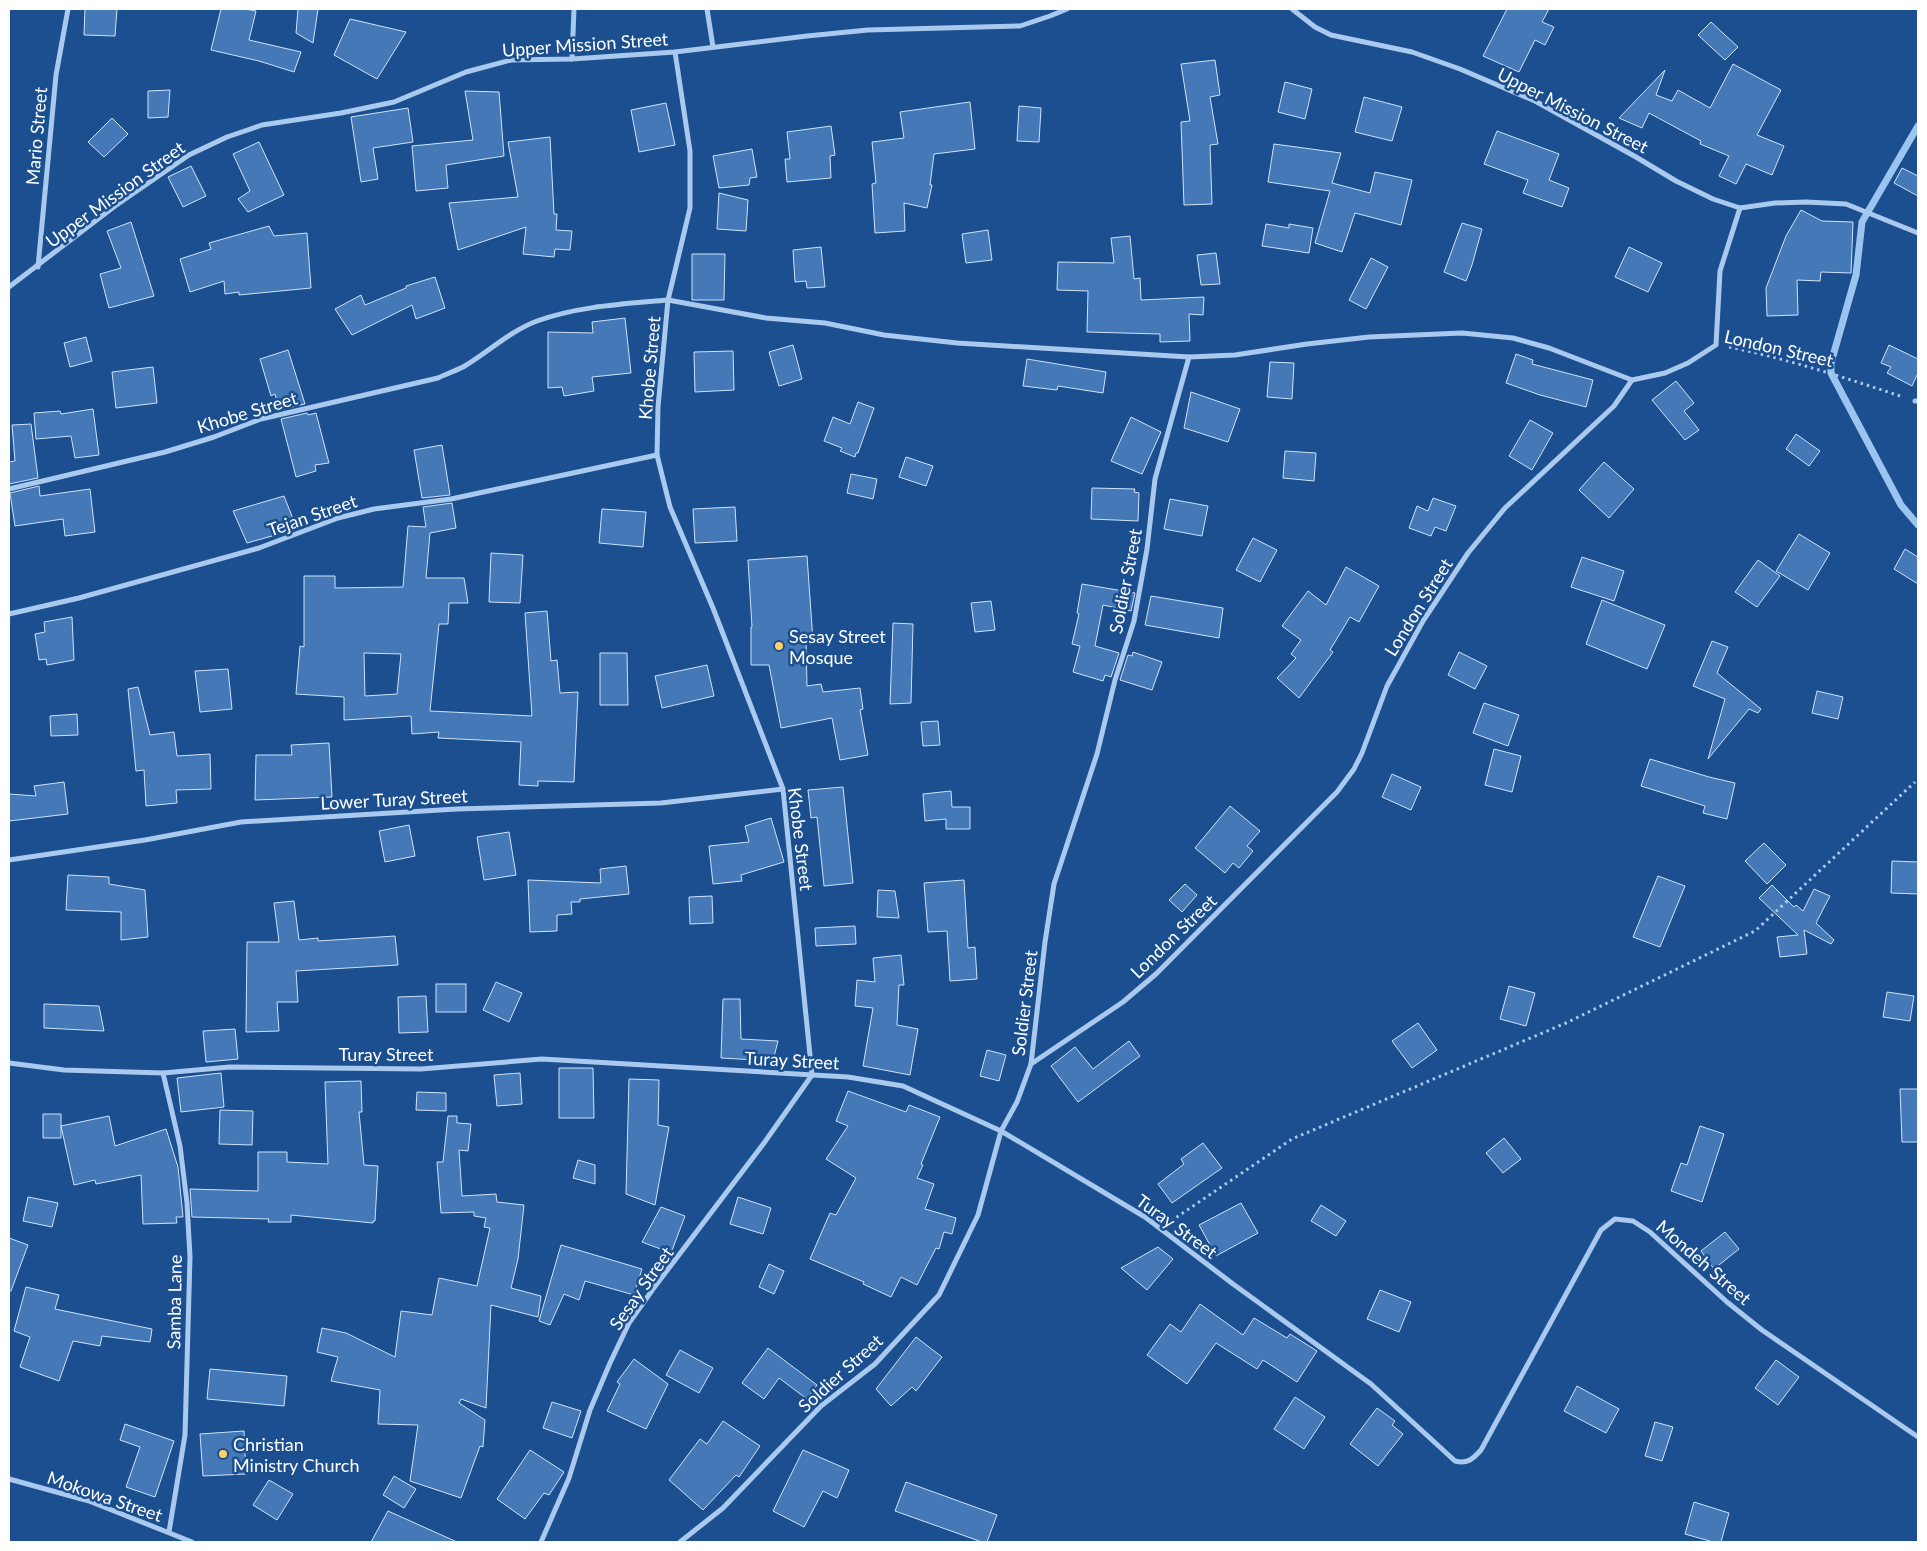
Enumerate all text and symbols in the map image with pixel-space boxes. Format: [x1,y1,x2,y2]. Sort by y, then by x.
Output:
street label: Upper Mission Street [501,27,669,61]
street label: Upper Mission Street [1494,62,1653,158]
street label: Mario Street [21,85,51,186]
street label: Upper Mission Street [41,136,189,252]
street label: Khobe Street [634,315,665,421]
street label: London Street [1722,325,1836,371]
street label: Khobe Street [194,386,300,438]
street label: Tejan Street [264,489,360,541]
street label: Soldier Street [1104,526,1146,635]
street label: London Street [1379,554,1457,660]
place label: Sesay Street Mosque [789,625,886,668]
marker: Sesay Street Mosque [773,640,785,652]
street label: Lower Turay Street [320,784,469,814]
street label: Khobe Street [784,786,818,892]
street label: London Street [1125,889,1221,983]
street label: Soldier Street [1007,948,1041,1057]
street label: Turay Street [339,1043,434,1065]
street label: Turay Street [744,1047,840,1073]
street label: Turay Street [1132,1189,1222,1263]
street label: Mondeh Street [1652,1215,1756,1309]
street label: Sesay Street [604,1242,678,1334]
street label: Samba Lane [162,1254,186,1350]
street label: Soldier Street [793,1329,887,1417]
place label: Christian Ministry Church [233,1433,359,1476]
marker: Christian Ministry Church [217,1448,229,1460]
street label: Mokowa Street [45,1466,166,1526]

